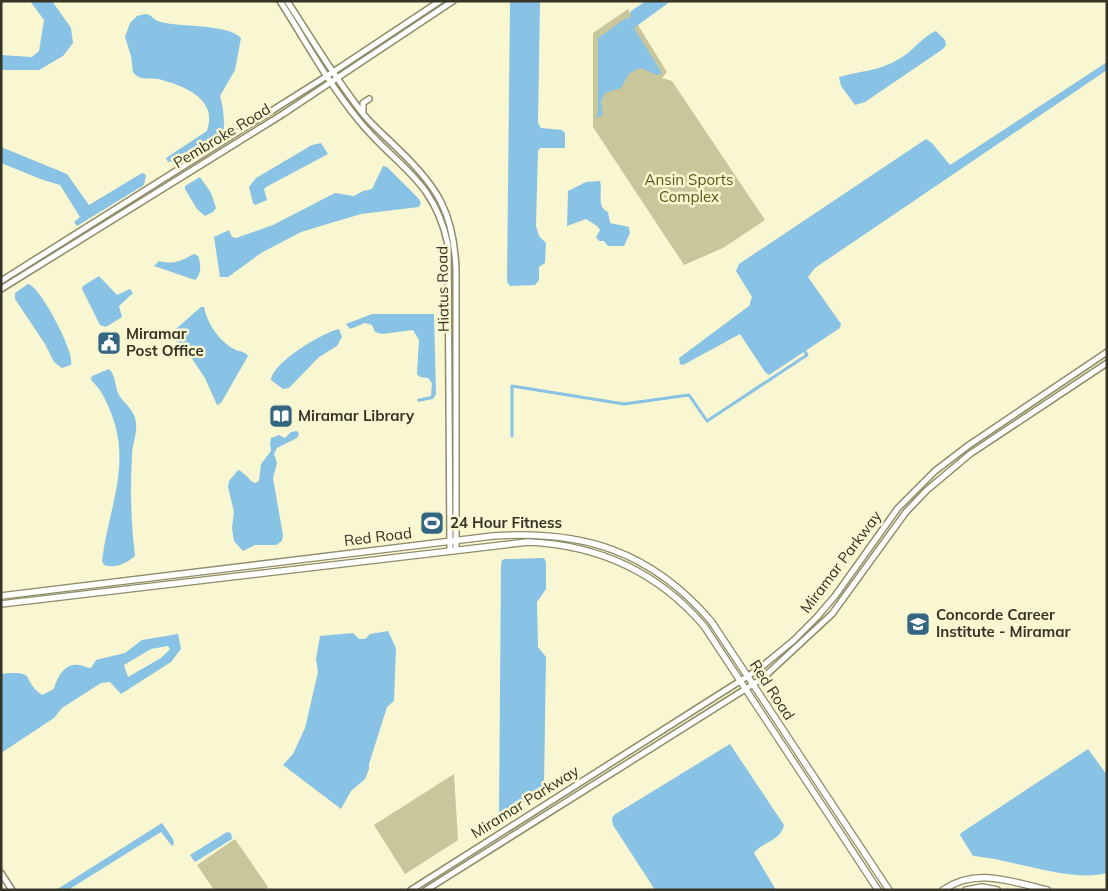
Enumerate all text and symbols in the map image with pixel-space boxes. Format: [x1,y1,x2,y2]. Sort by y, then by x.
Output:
street label: Pembroke Road [170,99,274,172]
park label: Ansin Sports Complex [645,170,733,206]
street label: Hiatus Road [432,246,453,332]
place label: Miramar Post Office [126,324,204,360]
public building icon: Miramar Post Office [96,330,122,356]
library icon: Miramar Library [268,403,294,429]
place label: Miramar Library [298,406,415,425]
street label: Miramar Parkway [796,507,885,617]
sports icon: 24 Hour Fitness [419,510,445,536]
place label: 24 Hour Fitness [450,513,562,532]
street label: Red Road [343,523,413,550]
place label: Concorde Career Institute - Miramar [936,605,1070,641]
school or university icon: Concorde Career Institute - Miramar [905,611,931,637]
street label: Red Road [746,656,799,723]
street label: Miramar Parkway [467,761,582,842]

